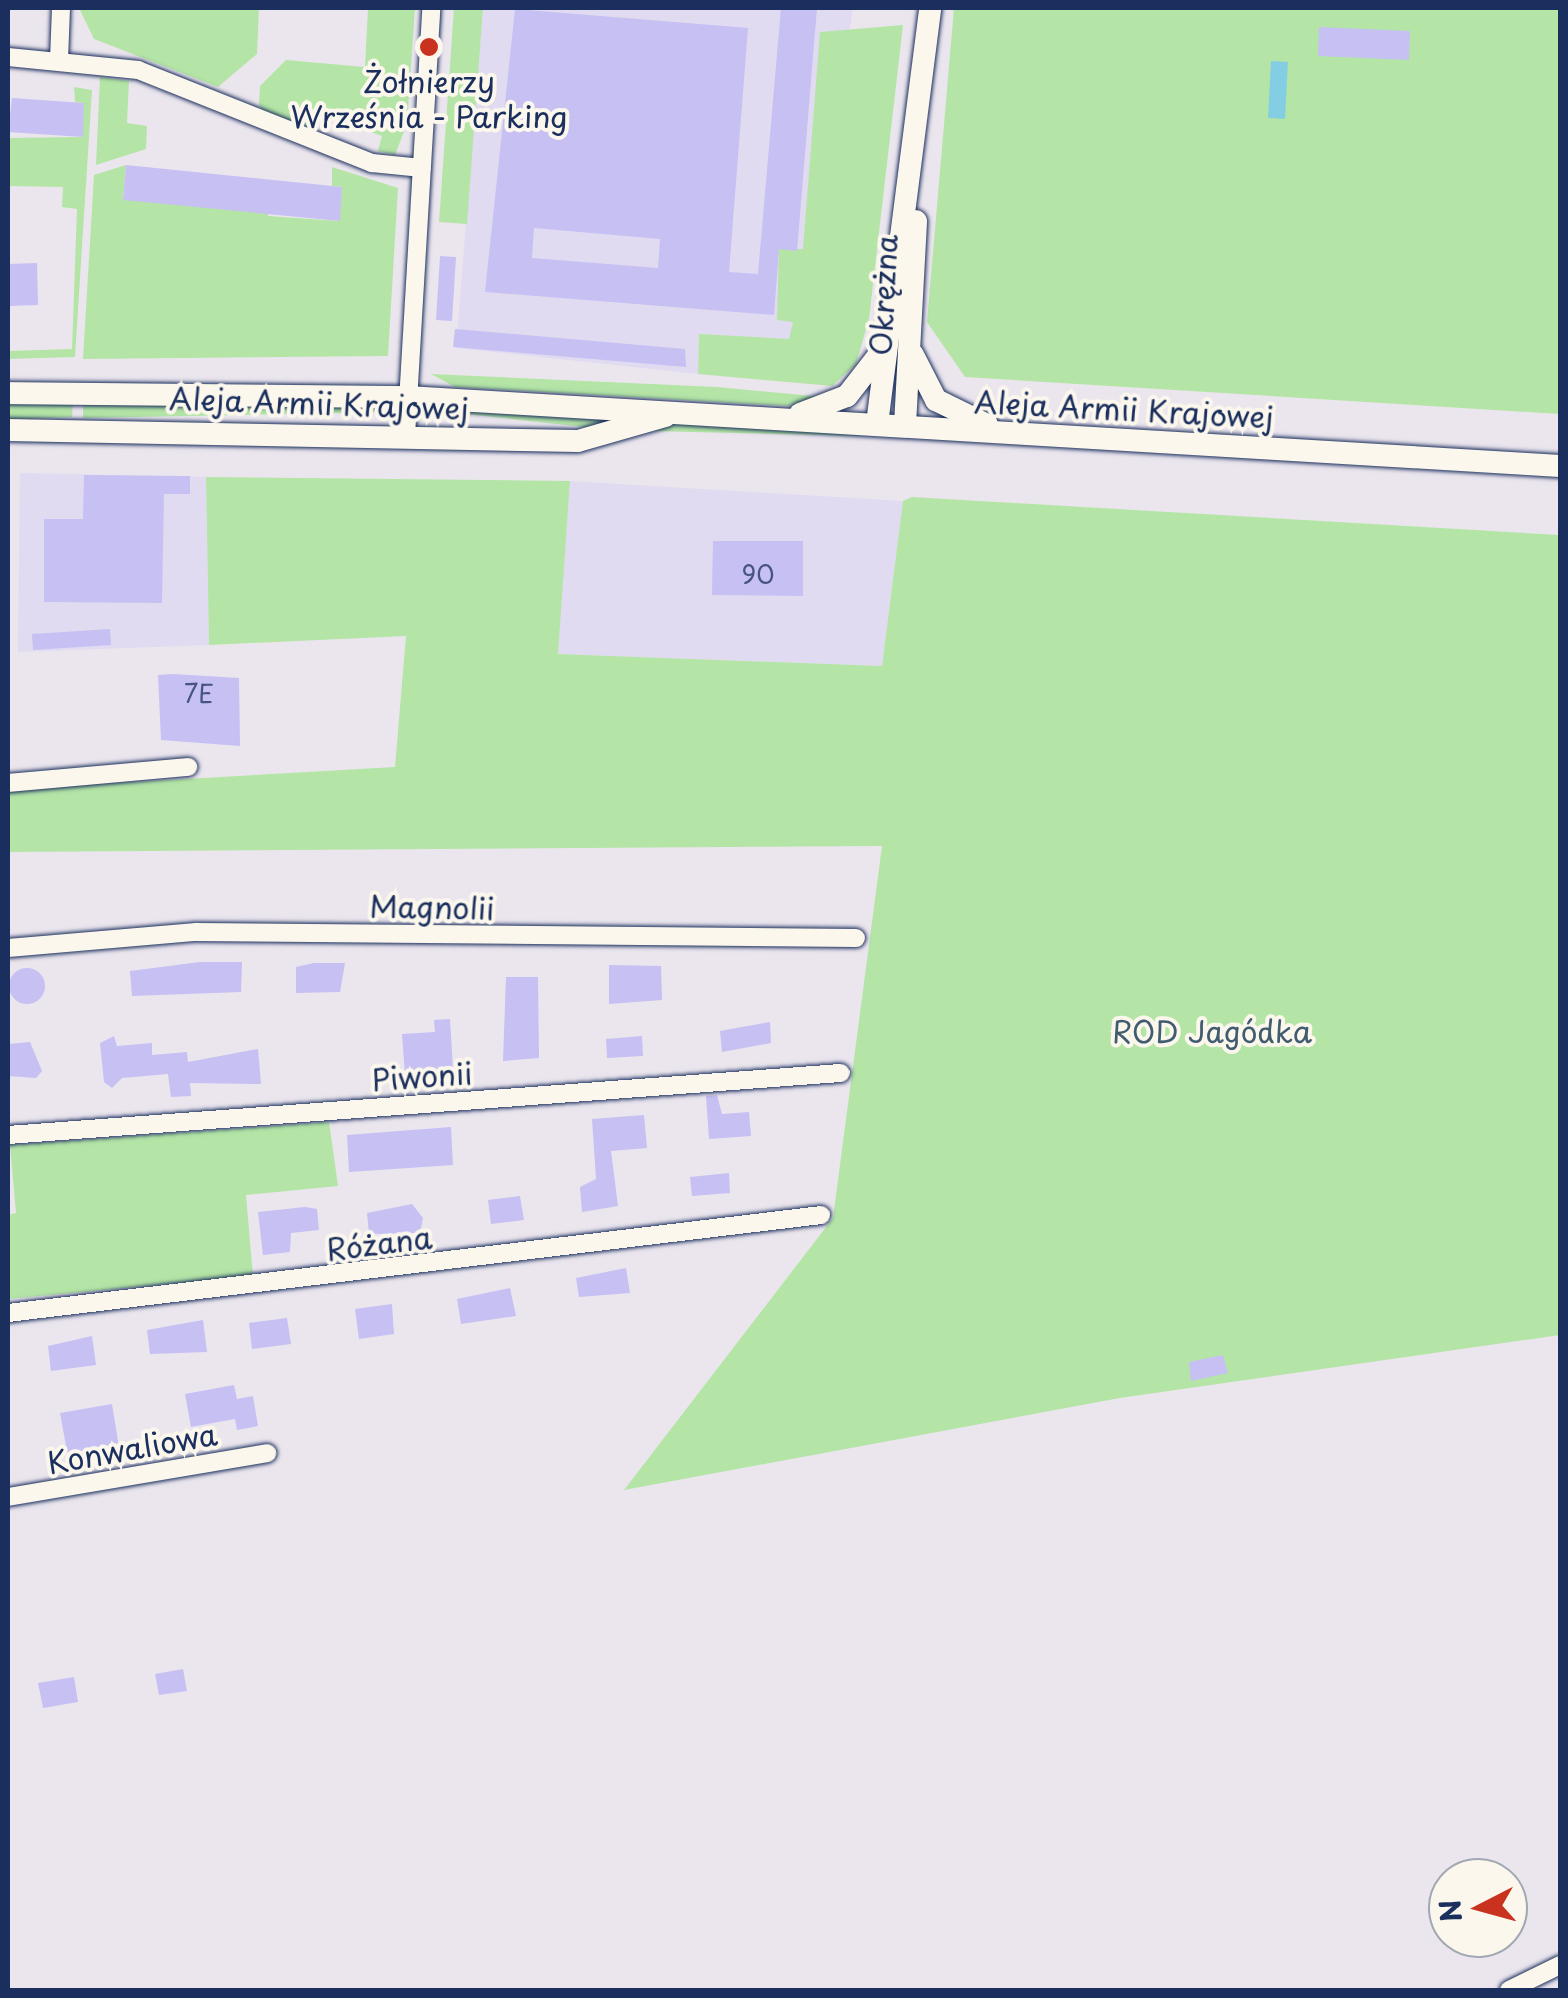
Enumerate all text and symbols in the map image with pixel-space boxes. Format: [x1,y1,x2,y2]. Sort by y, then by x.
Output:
marker: Żołnierzy Września - Parking [418,36,440,58]
place label: Żołnierzy Września - Parking [290,63,568,134]
street label: Okrężna [862,233,904,357]
street label: Aleja Armii Krajowej [169,380,469,426]
street label: Aleja Armii Krajowej [974,383,1274,435]
house number: 90 [742,559,774,589]
house number: 7E [184,678,214,708]
street label: Magnolii [369,888,495,926]
park label: ROD Jagódka [1111,1013,1313,1049]
street label: Piwonii [370,1055,474,1097]
street label: Różana [324,1219,434,1267]
street label: Konwaliowa [44,1415,220,1481]
north arrow [1428,1858,1528,1958]
text: N [1427,1898,1472,1924]

